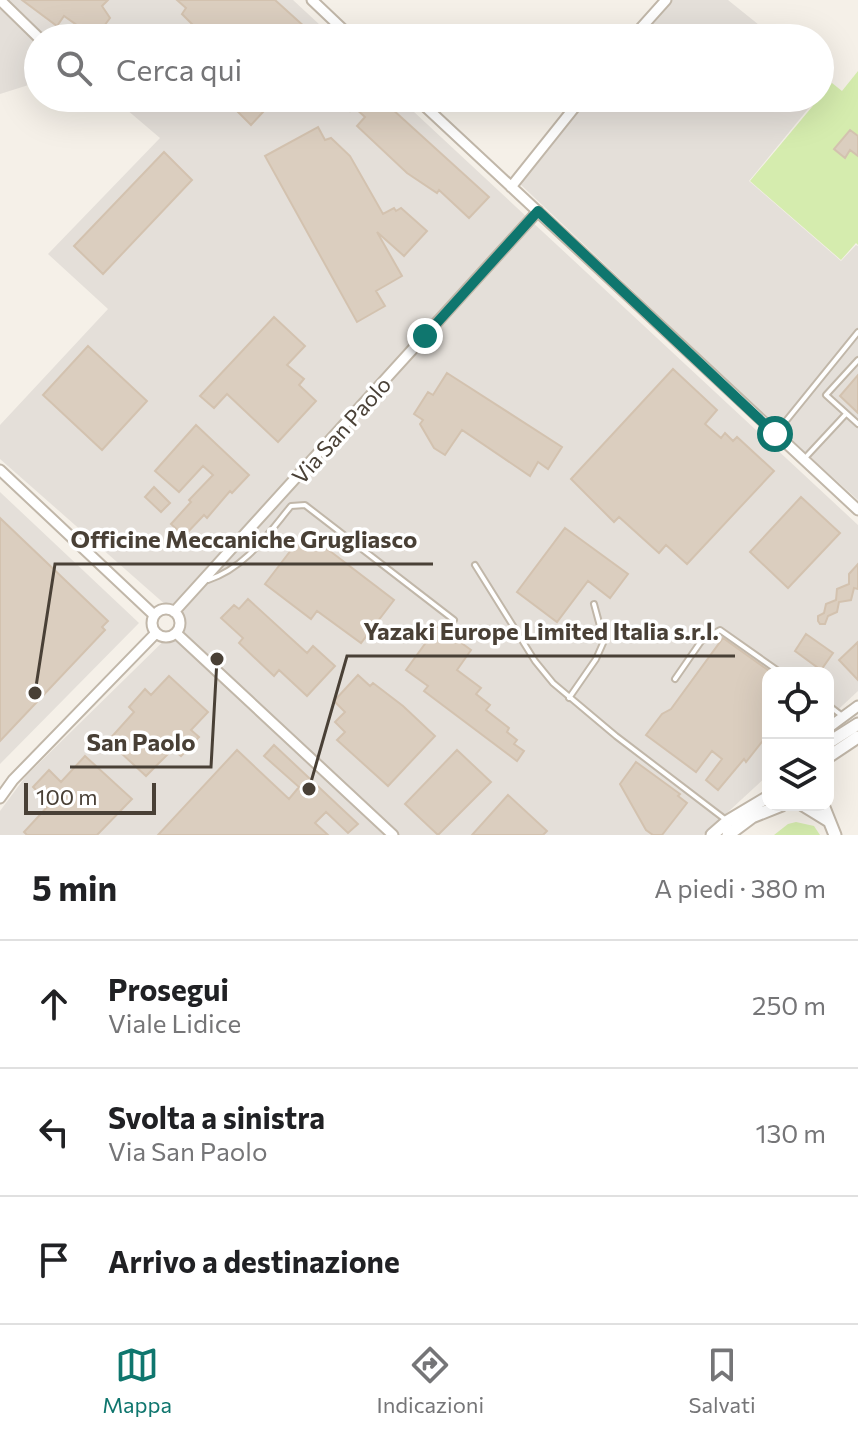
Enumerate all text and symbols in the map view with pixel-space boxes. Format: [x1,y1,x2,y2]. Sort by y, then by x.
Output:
search box [24,24,834,112]
icon: search [52,46,96,90]
text: Cerca qui [116,50,242,87]
route end [407,318,443,354]
street label: Via San Paolo [286,371,396,489]
route start [757,416,793,452]
callout: Officine Meccaniche Grugliasco [55,516,433,564]
text: Officine Meccaniche Grugliasco [71,524,417,553]
callout: Yazaki Europe Limited Italia s.r.l. [347,608,735,656]
text: Yazaki Europe Limited Italia s.r.l. [363,616,719,645]
map controls [762,667,834,811]
button: locate [762,667,834,739]
callout: San Paolo [70,719,211,767]
text: San Paolo [87,727,195,756]
button: layers [762,739,834,811]
scale bar [24,779,156,815]
text: 100 m [36,783,98,810]
text: 5 min [32,866,117,908]
text: A piedi · 380 m [654,872,826,903]
text: Prosegui [108,970,229,1007]
icon: ahead [32,982,76,1026]
text: 250 m [752,989,826,1020]
text: Viale Lidice [108,1007,241,1038]
text: Svolta a sinistra [108,1098,325,1135]
icon: left [32,1110,76,1154]
text: 130 m [755,1117,826,1148]
text: Via San Paolo [108,1135,267,1166]
icon: arrive [32,1238,76,1282]
text: Arrivo a destinazione [108,1242,400,1279]
tab: Mappa [102,1343,172,1418]
tab: Indicazioni [377,1343,484,1418]
tab: Salvati [689,1343,756,1418]

